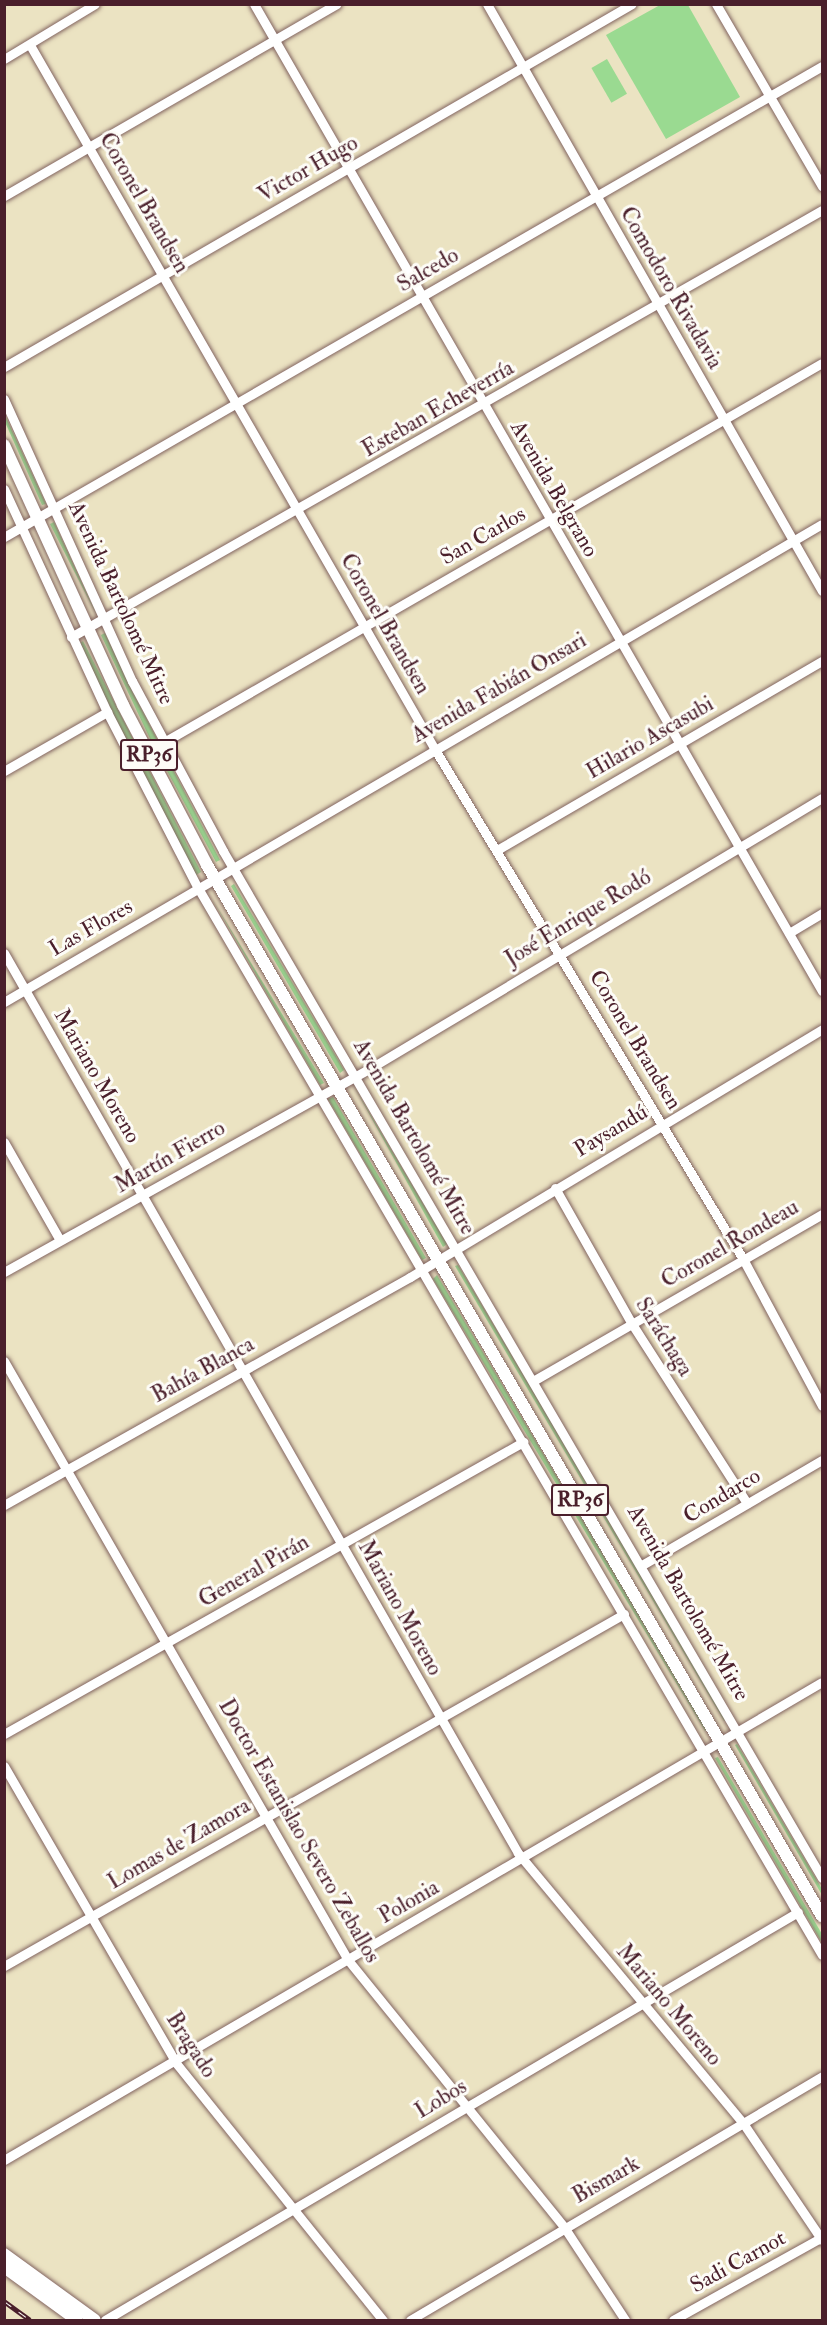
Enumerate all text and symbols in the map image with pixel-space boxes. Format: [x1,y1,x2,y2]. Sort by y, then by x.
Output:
street label: Coronel Brandsen [93,128,195,278]
street label: Victor Hugo [253,130,363,208]
street label: Comodoro Rivadavia [614,202,728,374]
street label: Salcedo [393,242,463,298]
street label: Esteban Echeverría [357,355,519,463]
street label: Avenida Belgrano [504,416,604,562]
street label: Avenida Bartolomé Mitre [62,497,180,709]
street label: San Carlos [436,501,530,571]
street label: Coronel Brandsen [334,549,436,699]
street label: Avenida Fabián Onsari [407,627,591,749]
street label: Hilario Ascasubi [582,691,718,785]
road number: RP36 [119,737,179,773]
street label: José Enrique Rodó [500,864,656,972]
street label: Las Flores [45,894,137,962]
street label: Coronel Brandsen [583,966,687,1114]
street label: Mariano Moreno [48,1004,146,1148]
street label: Avenida Bartolomé Mitre [347,1035,481,1239]
street label: Paysandú [570,1099,652,1163]
street label: Martín Fierro [110,1115,230,1199]
street label: Coronel Rondeau [657,1194,803,1294]
street label: Saráchaga [630,1293,698,1381]
street label: Bahía Blanca [147,1331,259,1409]
street label: Condarco [679,1463,765,1529]
road number: RP36 [550,1482,610,1518]
street label: Avenida Bartolomé Mitre [621,1501,755,1705]
street label: General Pirán [194,1529,314,1613]
street label: Mariano Moreno [352,1536,448,1680]
street label: Doctor Estanislao Severo Zeballos [213,1694,385,1968]
street label: Lomas de Zamora [103,1793,255,1895]
street label: Polonia [374,1874,444,1930]
street label: Mariano Moreno [611,1939,727,2071]
street label: Bragado [160,2007,222,2083]
street label: Lobos [410,2073,472,2125]
street label: Bismark [568,2150,644,2210]
street label: Sadi Carnot [686,2225,790,2299]

